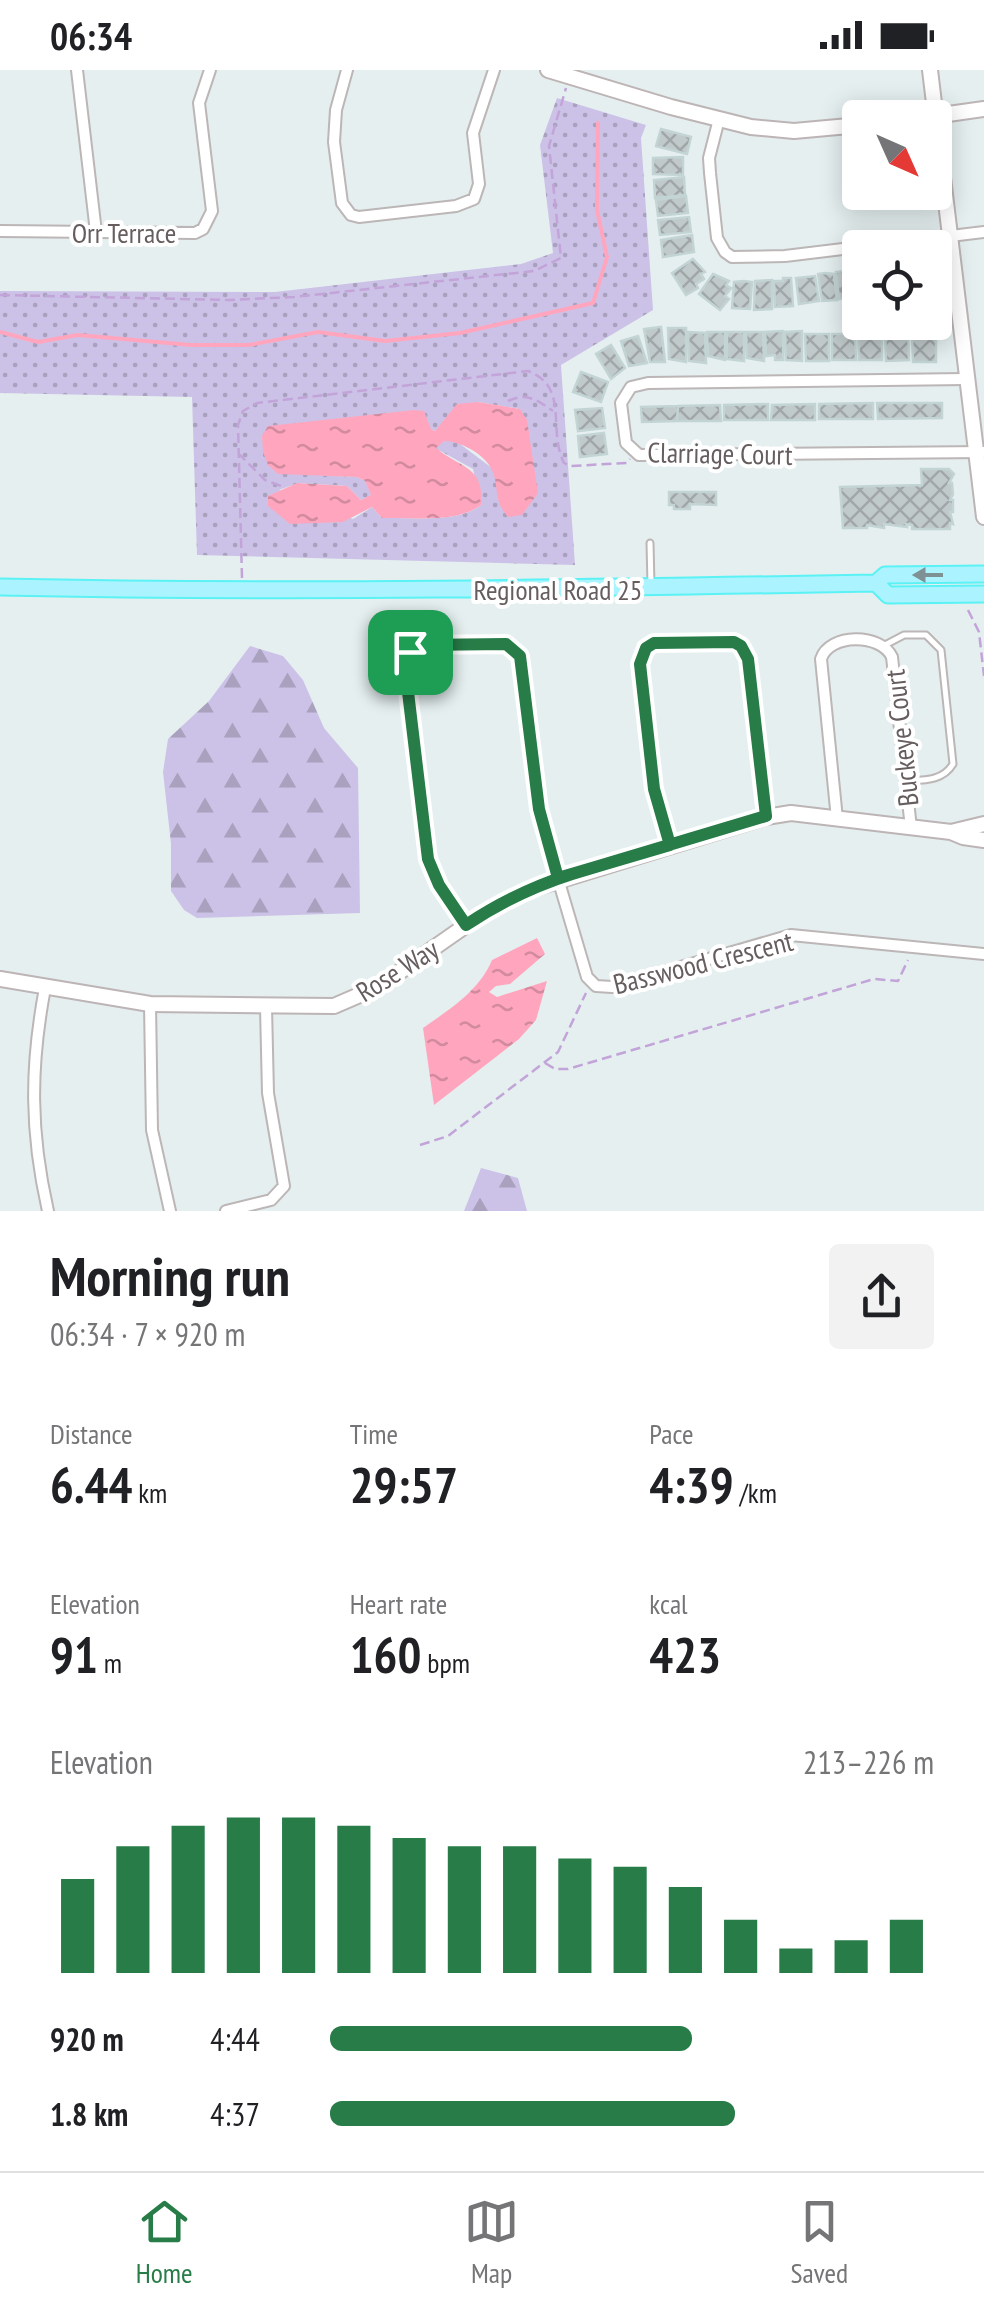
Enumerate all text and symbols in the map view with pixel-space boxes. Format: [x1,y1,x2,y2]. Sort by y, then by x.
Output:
text: 06:34 [50,11,132,60]
north arrow [842,100,952,210]
map controls [842,100,952,340]
street label: Orr Terrace [72,214,176,251]
button: locate [842,230,952,340]
street label: Clarriage Court [647,433,793,473]
one-way arrow [912,567,944,583]
street label: Regional Road 25 [474,571,642,608]
pin [368,610,453,695]
icon: arrive [383,625,438,680]
street label: Buckeye Court [875,667,927,808]
street label: Basswood Crescent [609,922,797,1002]
street label: Rose Way [349,930,446,1010]
text: Morning run [50,1240,290,1311]
button: share [829,1244,934,1349]
text: 06:34 · 7 × 920 m [50,1313,245,1355]
text: Distance [50,1415,133,1452]
text: Time [350,1415,398,1452]
text: Pace [649,1415,693,1452]
text: 6.44 [50,1452,132,1517]
text: 29:57 [350,1452,458,1517]
text: 4:39 [649,1452,734,1517]
text: km [132,1474,167,1511]
text: /km [734,1474,777,1511]
text: Elevation [50,1585,140,1622]
text: Heart rate [350,1585,447,1622]
text: kcal [649,1585,688,1622]
text: 91 [50,1622,98,1687]
text: 160 [350,1622,421,1687]
text: 423 [649,1622,721,1687]
text: m [98,1644,122,1681]
text: bpm [421,1644,470,1681]
text: Elevation [50,1741,153,1783]
text: 213–226 m [803,1741,934,1783]
text: 920 m [50,2018,124,2060]
text: 4:44 [210,2018,260,2060]
text: 1.8 km [50,2093,128,2135]
text: 4:37 [210,2093,260,2135]
tab: Home [136,2194,193,2291]
tab: Map [464,2194,519,2291]
tab: Saved [791,2194,848,2291]

